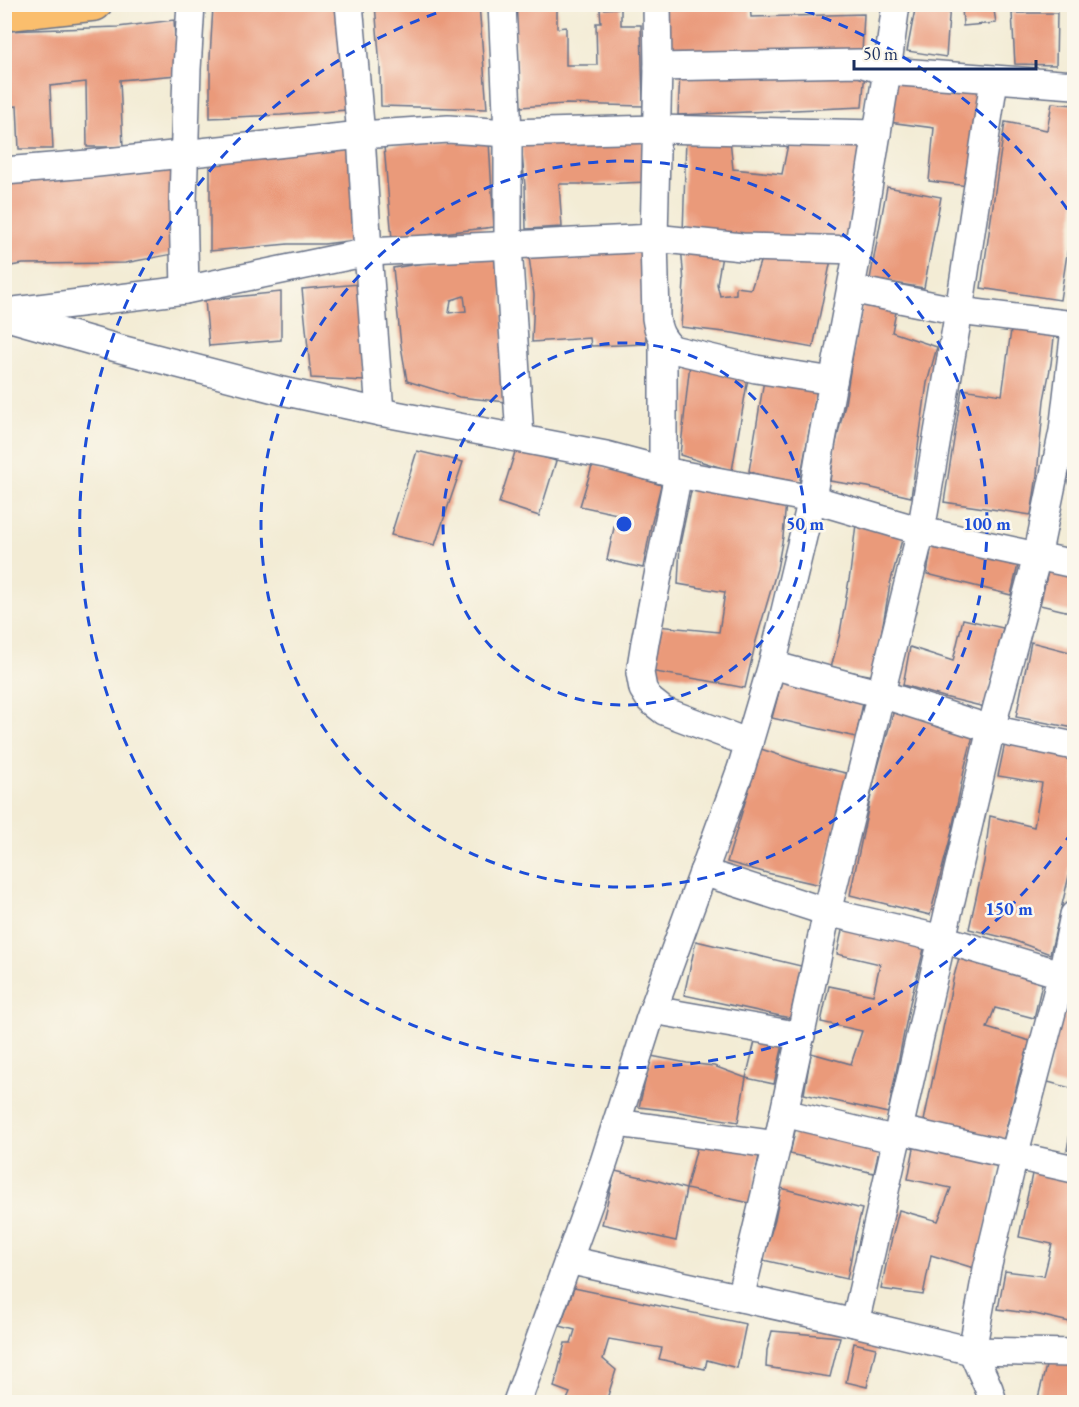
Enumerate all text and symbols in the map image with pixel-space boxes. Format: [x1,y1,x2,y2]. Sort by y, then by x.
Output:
scale bar [854,33,1036,71]
text: 50 m [863,42,898,65]
text: 50 m [786,512,824,535]
text: 100 m [963,512,1011,535]
centre of rings [614,514,634,534]
text: 150 m [985,897,1033,920]

